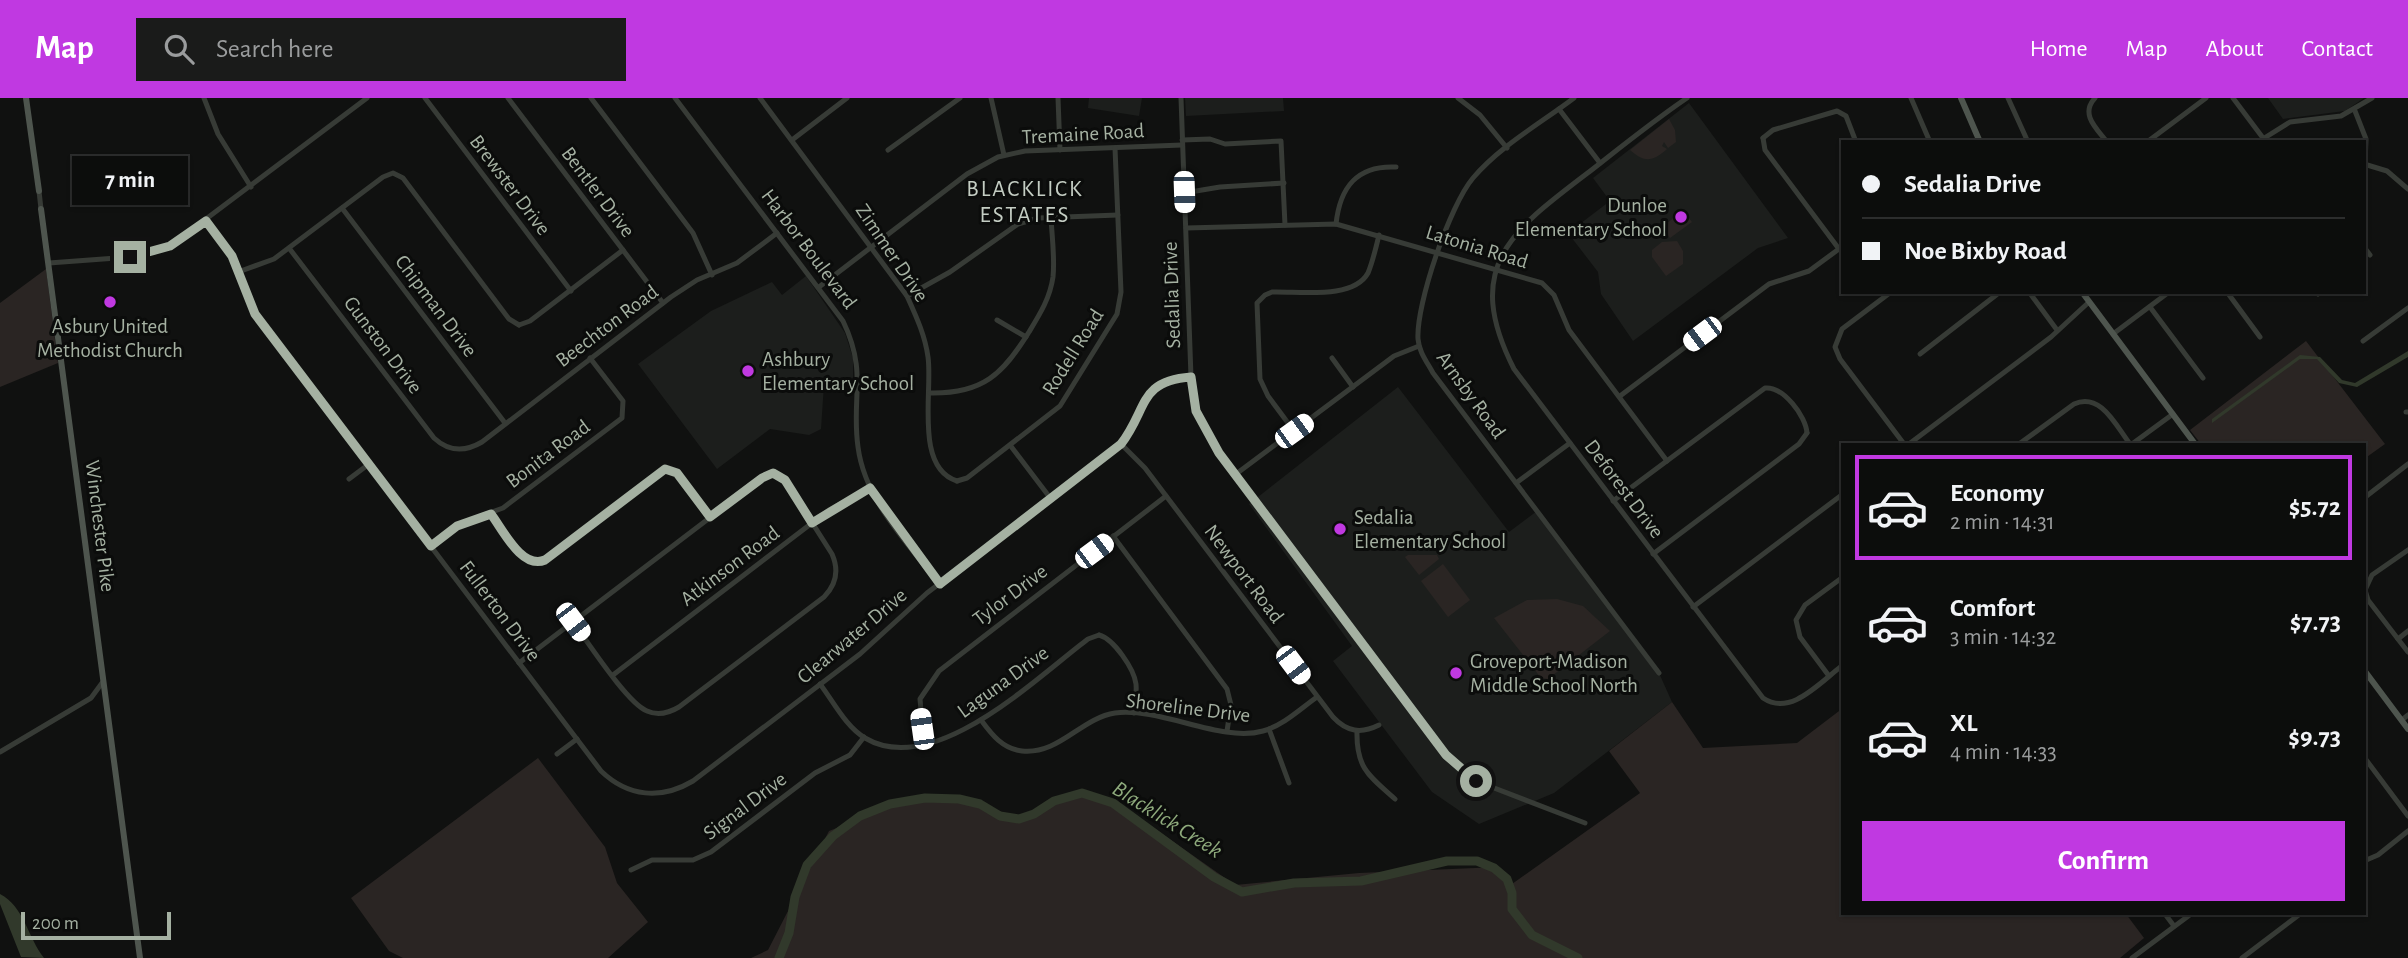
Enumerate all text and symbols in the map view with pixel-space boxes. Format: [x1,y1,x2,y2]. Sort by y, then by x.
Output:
search box [136,18,626,81]
icon: search [160,30,198,68]
text: Map [35,32,94,65]
text: Search here [216,36,334,62]
text: Home [2030,37,2088,61]
text: Map [2126,37,2168,61]
text: About [2206,37,2263,61]
text: Contact [2301,37,2373,61]
street label: Tremaine Road [1021,120,1145,148]
street label: Brewster Drive [466,131,554,239]
street label: Bentler Drive [557,143,639,241]
callout: 7 min [72,156,188,204]
text: 7 min [105,169,155,192]
car [1173,171,1196,213]
text: Sedalia Drive [1904,171,2041,197]
district label: BLACKLICK ESTATES [966,178,1084,227]
street label: Harbor Boulevard [757,185,861,313]
place label: Dunloe Elementary School [1515,195,1667,240]
street label: Zimmer Drive [852,200,932,306]
marker: Dunloe Elementary School [1673,209,1689,225]
street label: Latonia Road [1423,221,1531,273]
text: Noe Bixby Road [1904,238,2067,264]
route end [114,241,146,273]
street label: Sedalia Drive [1160,241,1184,349]
street label: Chipman Drive [391,251,481,361]
street label: Beechton Road [552,281,662,371]
street label: Gunston Drive [340,292,426,398]
marker: Asbury United Methodist Church [102,294,118,310]
street label: Rodell Road [1038,305,1108,399]
car [1679,313,1726,355]
place label: Asbury United Methodist Church [37,316,183,361]
street label: Arnsby Road [1433,348,1510,443]
place label: Ashbury Elementary School [762,349,914,394]
marker: Ashbury Elementary School [740,363,756,379]
car [1271,410,1318,452]
street label: Bonita Road [502,416,594,492]
street label: Deforest Drive [1580,436,1668,542]
street label: Winchester Pike [82,459,118,593]
icon: car [1866,476,1929,539]
text: Economy [1950,480,2044,506]
text: $5.72 [2289,494,2341,520]
place label: Sedalia Elementary School [1354,507,1506,552]
text: 2 min · 14:31 [1950,511,2055,534]
street label: Newport Road [1200,521,1288,627]
marker: Sedalia Elementary School [1332,521,1348,537]
street label: Atkinson Road [677,522,783,610]
car [1071,530,1118,572]
street label: Fullerton Drive [455,557,545,665]
street label: Tylor Drive [969,560,1051,630]
street label: Clearwater Drive [793,584,911,688]
icon: car [1866,591,1929,654]
text: Comfort [1950,595,2035,621]
car [552,599,595,645]
text: $7.73 [2290,609,2341,635]
text: 3 min · 14:32 [1950,626,2056,649]
street label: Laguna Drive [954,642,1052,722]
car [1272,642,1315,688]
place label: Groveport-Madison Middle School North [1470,651,1638,696]
marker: Groveport-Madison Middle School North [1448,665,1464,681]
street label: Shoreline Drive [1125,690,1251,726]
icon: car [1866,706,1929,769]
car [909,707,936,751]
text: XL [1950,710,1977,736]
text: $9.73 [2288,724,2341,750]
text: 4 min · 14:33 [1950,741,2057,764]
route start [1460,765,1492,797]
street label: Signal Drive [700,768,790,844]
water label: Blacklick Creek [1108,777,1226,863]
button: Confirm [1862,821,2345,901]
scale bar [21,909,172,941]
text: 200 m [32,914,79,933]

